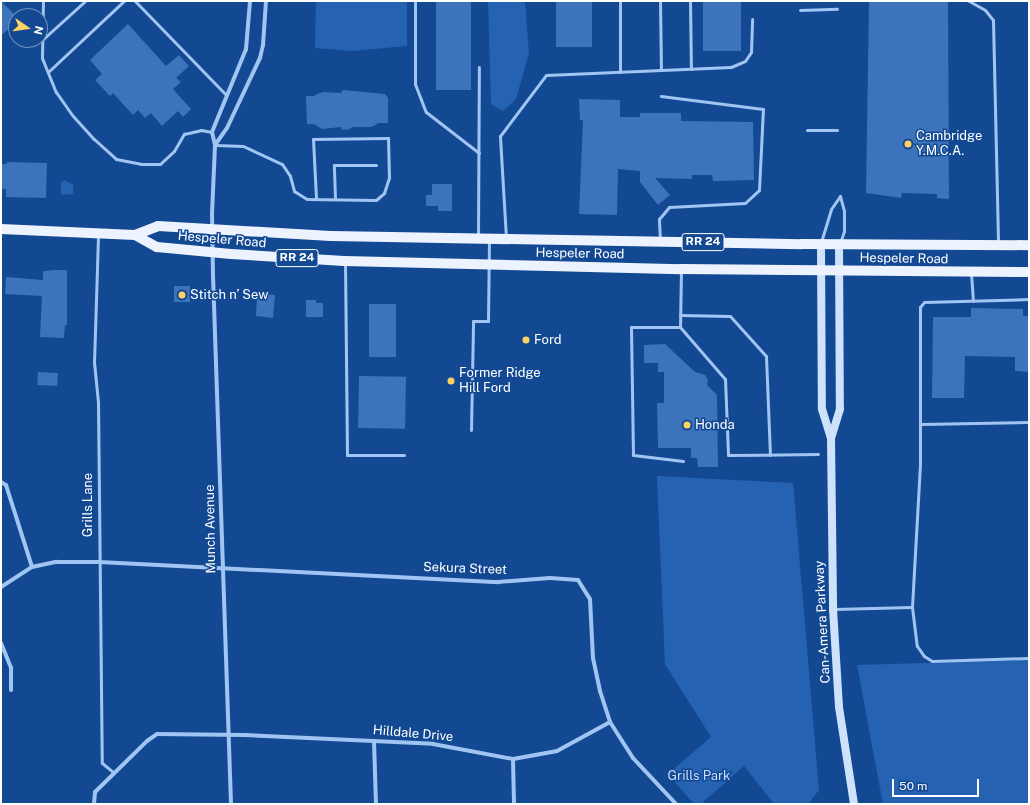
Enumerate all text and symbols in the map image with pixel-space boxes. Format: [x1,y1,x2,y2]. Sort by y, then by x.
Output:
north arrow [8,8,48,48]
text: N [32,25,46,36]
place label: Cambridge Y.M.C.A. [916,129,982,160]
marker: Cambridge Y.M.C.A. [903,139,913,149]
street label: Hespeler Road [177,228,267,252]
road number: RR 24 [681,232,725,252]
street label: Hespeler Road [535,245,625,263]
road number: RR 24 [275,248,319,268]
street label: Hespeler Road [859,250,949,268]
place label: Stitch n’ Sew [190,287,269,303]
marker: Stitch n’ Sew [177,290,187,300]
place label: Ford [534,332,562,348]
marker: Ford [521,335,531,345]
place label: Former Ridge Hill Ford [459,366,541,397]
marker: Former Ridge Hill Ford [446,376,456,386]
place label: Honda [695,417,735,433]
marker: Honda [682,420,692,430]
street label: Grills Lane [80,473,96,537]
street label: Munch Avenue [202,484,220,574]
street label: Sekura Street [423,560,507,578]
street label: Can-Amera Parkway [812,560,834,684]
street label: Hilldale Drive [372,723,454,745]
park label: Grills Park [668,768,730,784]
scale bar [894,771,981,797]
text: 50 m [899,779,927,793]

